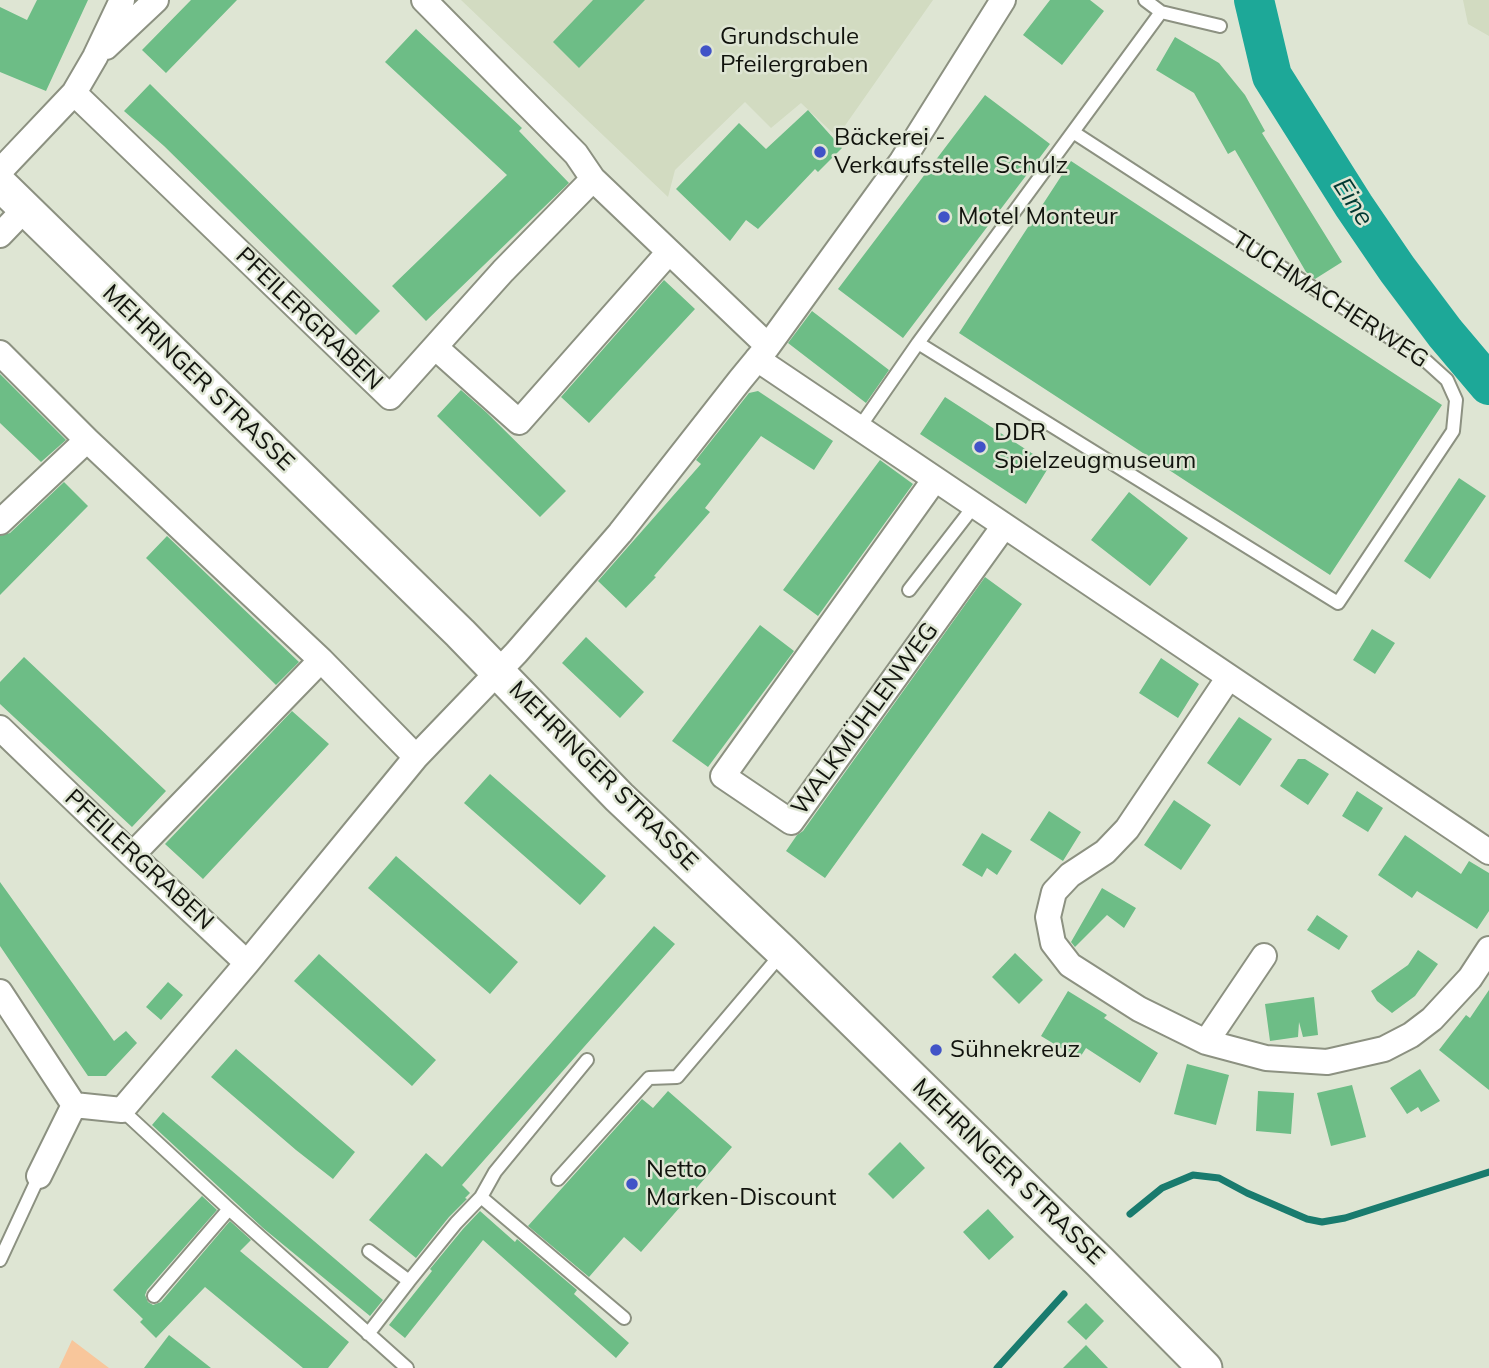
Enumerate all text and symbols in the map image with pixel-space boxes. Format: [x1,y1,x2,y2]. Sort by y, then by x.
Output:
place label: Grundschule Pfeilergraben [720,23,868,79]
marker: Grundschule Pfeilergraben [698,43,714,59]
place label: Bäckerei - Verkaufsstelle Schulz [834,124,1068,180]
marker: Bäckerei - Verkaufsstelle Schulz [812,144,828,160]
water label: Eine [1326,172,1380,232]
place label: Motel Monteur [958,203,1118,231]
marker: Motel Monteur [936,209,952,225]
street label: TUCHMACHERWEG [1226,226,1434,374]
street label: PFEILERGRABEN [230,242,388,396]
street label: MEHRINGER STRASSE [96,279,300,477]
place label: DDR Spielzeugmuseum [994,419,1196,475]
marker: DDR Spielzeugmuseum [972,439,988,455]
street label: WALKMÜHLENWEG [785,617,945,821]
street label: MEHRINGER STRASSE [503,676,703,876]
street label: PFEILERGRABEN [59,784,219,936]
place label: Sühnekreuz [950,1036,1080,1064]
marker: Sühnekreuz [928,1042,944,1058]
street label: MEHRINGER STRASSE [906,1073,1110,1271]
place label: Netto Marken-Discount [646,1156,836,1212]
marker: Netto Marken-Discount [624,1176,640,1192]

